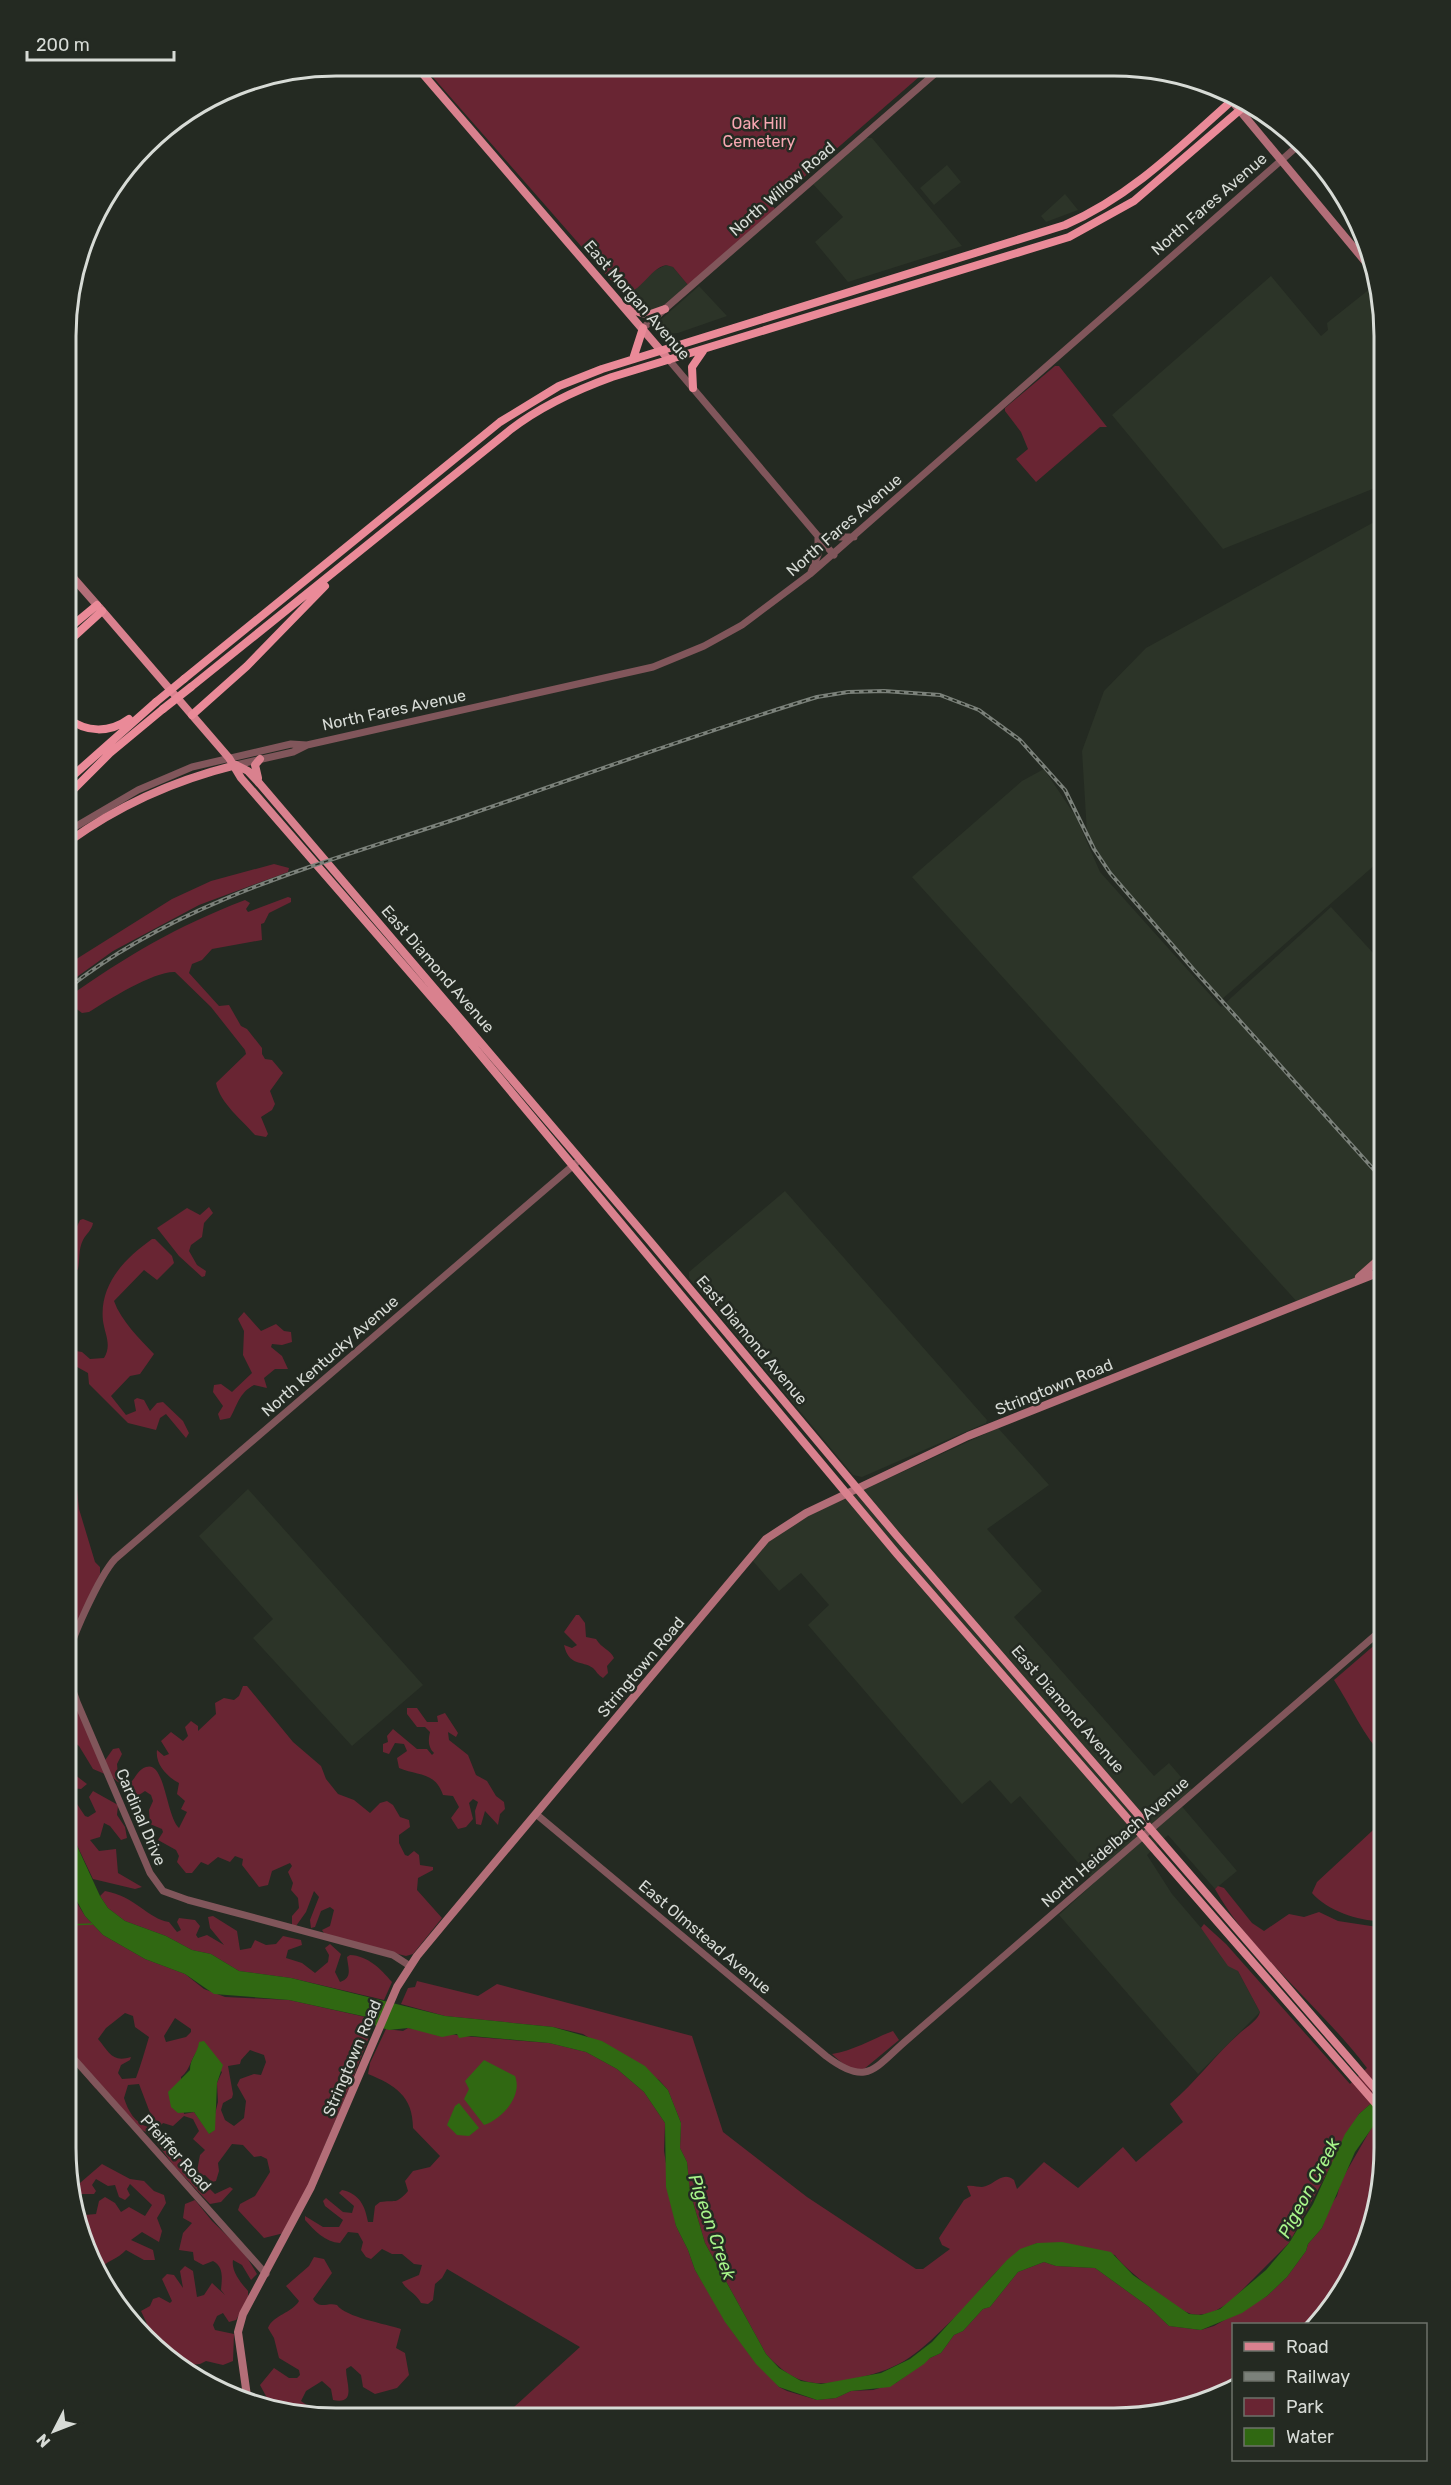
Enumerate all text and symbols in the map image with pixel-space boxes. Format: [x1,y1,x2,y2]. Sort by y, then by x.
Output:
scale bar [27,24,174,62]
text: 200 m [36,34,90,56]
park label: Oak Hill Cemetery [723,114,796,151]
street label: North Willow Road [725,138,839,240]
street label: North Fares Avenue [1147,149,1271,259]
street label: East Morgan Avenue [580,236,694,364]
street label: North Fares Avenue [782,470,906,580]
street label: North Fares Avenue [320,685,468,735]
street label: East Diamond Avenue [377,901,499,1037]
street label: East Diamond Avenue [692,1272,812,1408]
street label: North Kentucky Avenue [258,1291,402,1421]
street label: Stringtown Road [992,1355,1116,1419]
street label: Stringtown Road [594,1613,688,1721]
street label: East Diamond Avenue [1007,1641,1129,1777]
street label: Cardinal Drive [112,1766,170,1868]
street label: North Heidelbach Avenue [1037,1773,1193,1911]
street label: East Olmstead Avenue [635,1876,775,1998]
street label: Stringtown Road [319,1997,385,2119]
street label: Pfeiffer Road [137,2111,215,2195]
water label: Pigeon Creek [1273,2133,1345,2242]
water label: Pigeon Creek [684,2171,741,2283]
legend [1232,2323,1427,2461]
text: Road [1286,2336,1329,2358]
text: Railway [1286,2366,1350,2388]
text: Park [1286,2396,1324,2418]
north arrow [24,2401,84,2461]
text: Water [1286,2426,1334,2448]
text: N [32,2430,54,2451]

